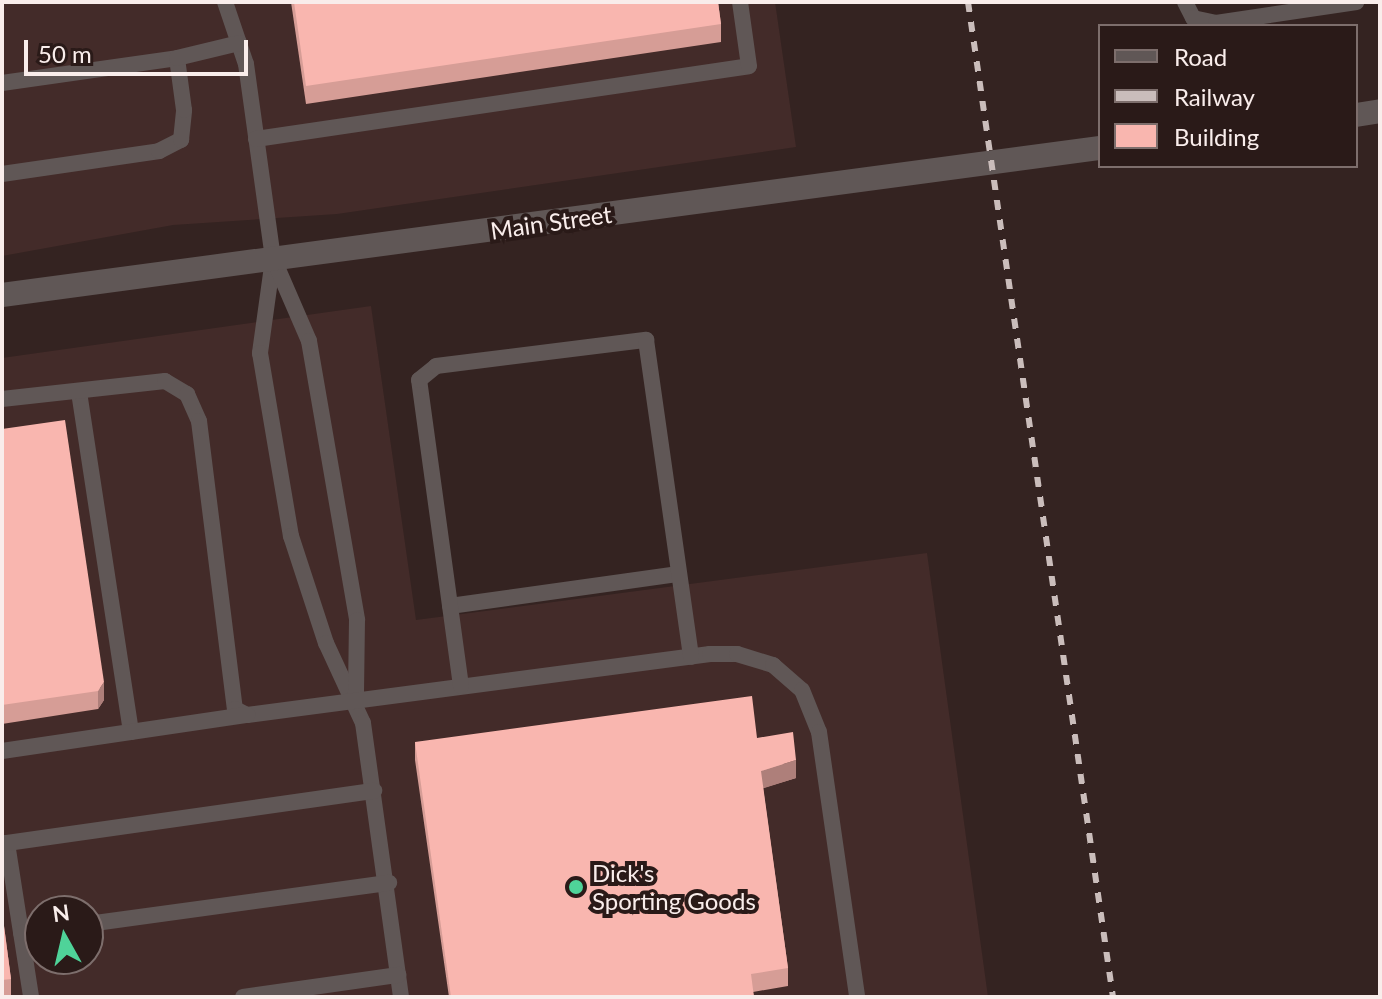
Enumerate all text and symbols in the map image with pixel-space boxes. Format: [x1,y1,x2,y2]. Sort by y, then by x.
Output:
scale bar [28,24,252,74]
legend [1098,24,1358,168]
text: 50 m [38,39,92,68]
text: Road [1174,42,1227,71]
text: Railway [1174,82,1255,111]
text: Building [1174,122,1259,151]
street label: Main Street [488,199,614,245]
place label: Dick's Sporting Goods [592,859,756,915]
marker: Dick's Sporting Goods [567,878,585,896]
north arrow [24,895,104,975]
text: N [51,898,71,927]

